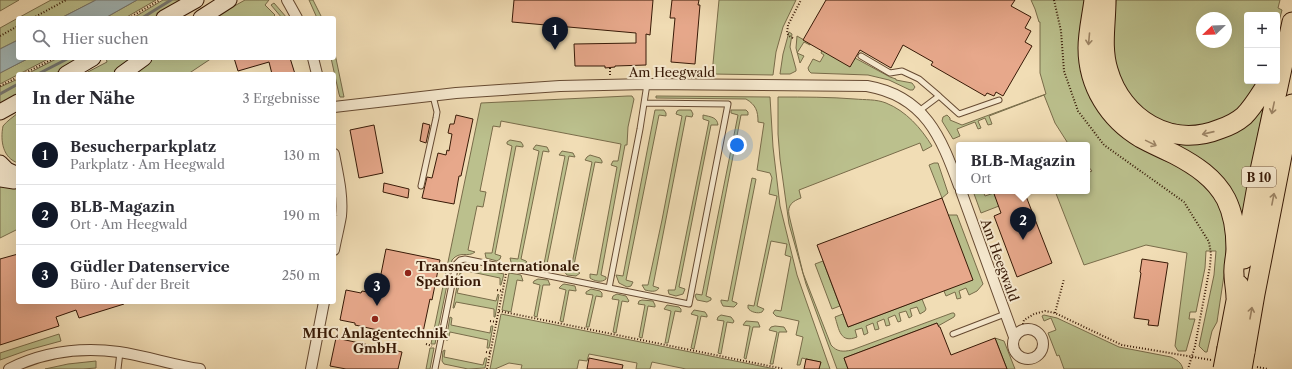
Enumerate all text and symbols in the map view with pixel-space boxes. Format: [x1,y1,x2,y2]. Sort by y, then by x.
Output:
north arrow [1196,12,1232,48]
map controls [1244,12,1280,84]
button: + [1244,12,1280,48]
search box [16,16,336,60]
pin: 1 [542,17,568,50]
icon: search [30,27,52,49]
text: Hier suchen [62,29,149,48]
one-way arrow [1086,32,1093,45]
button: − [1244,48,1280,84]
street label: Am Heegwald [628,64,715,80]
text: In der Nähe [32,88,135,108]
text: 3 Ergebnisse [242,90,320,106]
one-way arrow [1269,101,1277,114]
one-way arrow [1202,129,1215,137]
your location [727,135,747,155]
text: Besucherparkplatz [70,137,216,156]
one-way arrow [1145,140,1157,147]
popup [956,142,1090,194]
text: 1 [42,147,48,163]
text: 130 m [284,147,320,163]
text: BLB-Magazin [971,151,1075,170]
text: Parkplatz · Am Heegwald [70,156,225,172]
road number: B 10 [1242,167,1276,187]
text: Ort [971,170,991,186]
one-way arrow [1270,193,1278,206]
text: BLB-Magazin [70,197,175,216]
text: 2 [41,207,49,223]
text: 190 m [283,207,320,223]
pin: 2 [1010,207,1036,240]
text: Ort · Am Heegwald [70,216,187,232]
street label: Am Heegwald [977,216,1022,303]
text: Güdler Datenservice [70,257,230,276]
place label: Transneu Internationale Spedition [416,258,580,289]
text: 3 [41,267,49,283]
text: 250 m [282,267,320,283]
marker: Transneu Internationale Spedition [403,268,413,278]
pin: 3 [364,273,390,306]
text: Büro · Auf der Breit [70,276,190,292]
one-way arrow [1248,307,1256,320]
marker: MHC Anlagentechnik GmbH [370,314,380,324]
place label: MHC Anlagentechnik GmbH [302,325,448,356]

